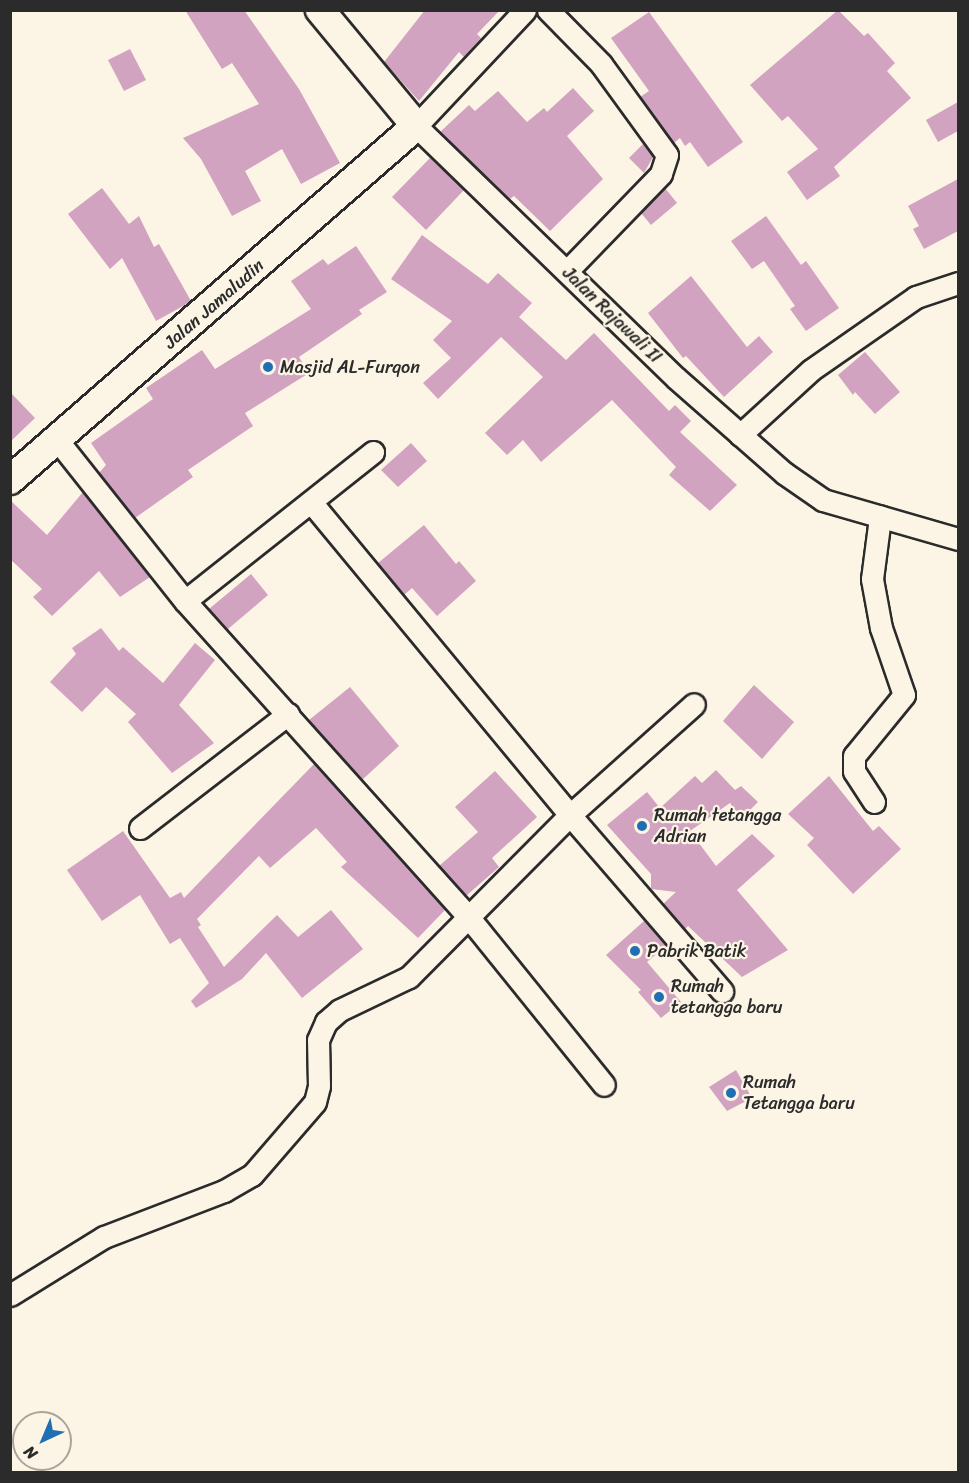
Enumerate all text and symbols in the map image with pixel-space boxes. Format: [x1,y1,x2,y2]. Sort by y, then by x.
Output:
street label: Jalan Jamaludin [160,255,268,353]
street label: Jalan Rajawali II [558,262,666,368]
place label: Masjid AL-Furqon [280,356,420,378]
marker: Masjid AL-Furqon [261,360,275,374]
place label: Rumah tetangga Adrian [654,805,783,848]
marker: Rumah tetangga Adrian [635,819,649,833]
place label: Pabrik Batik [647,940,746,962]
marker: Pabrik Batik [628,944,642,958]
place label: Rumah tetangga baru [671,976,783,1018]
marker: Rumah tetangga baru [652,990,666,1004]
place label: Rumah Tetangga baru [743,1072,855,1114]
marker: Rumah Tetangga baru [724,1086,738,1100]
north arrow [12,1411,72,1471]
text: N [16,1439,45,1467]

